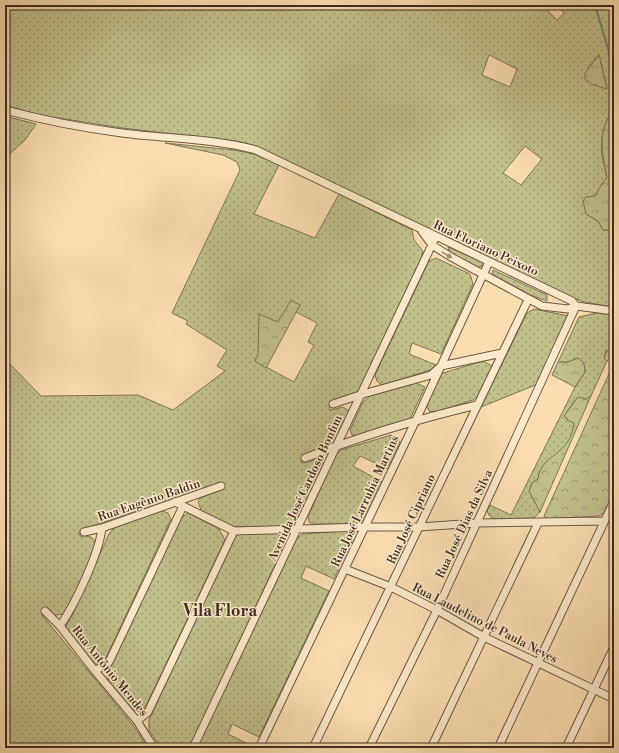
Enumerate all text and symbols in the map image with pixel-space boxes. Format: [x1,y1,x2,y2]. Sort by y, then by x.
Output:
street label: Rua Floriano Peixoto [431,217,541,280]
one-way arrow [441,251,453,258]
street label: Avenida José Cardoso Bonfim [265,412,346,564]
street label: Rua José Larrubia Martins [328,433,403,569]
street label: Rua José Dias da Silva [433,467,497,581]
street label: Rua José Cipriano [384,471,439,567]
street label: Rua Eugênio Baldin [96,476,202,525]
street label: Rua Laudelino de Paula Neves [410,580,560,667]
district label: Vila Flora [182,601,257,621]
street label: Rua Antônio Mendes [68,623,151,720]

